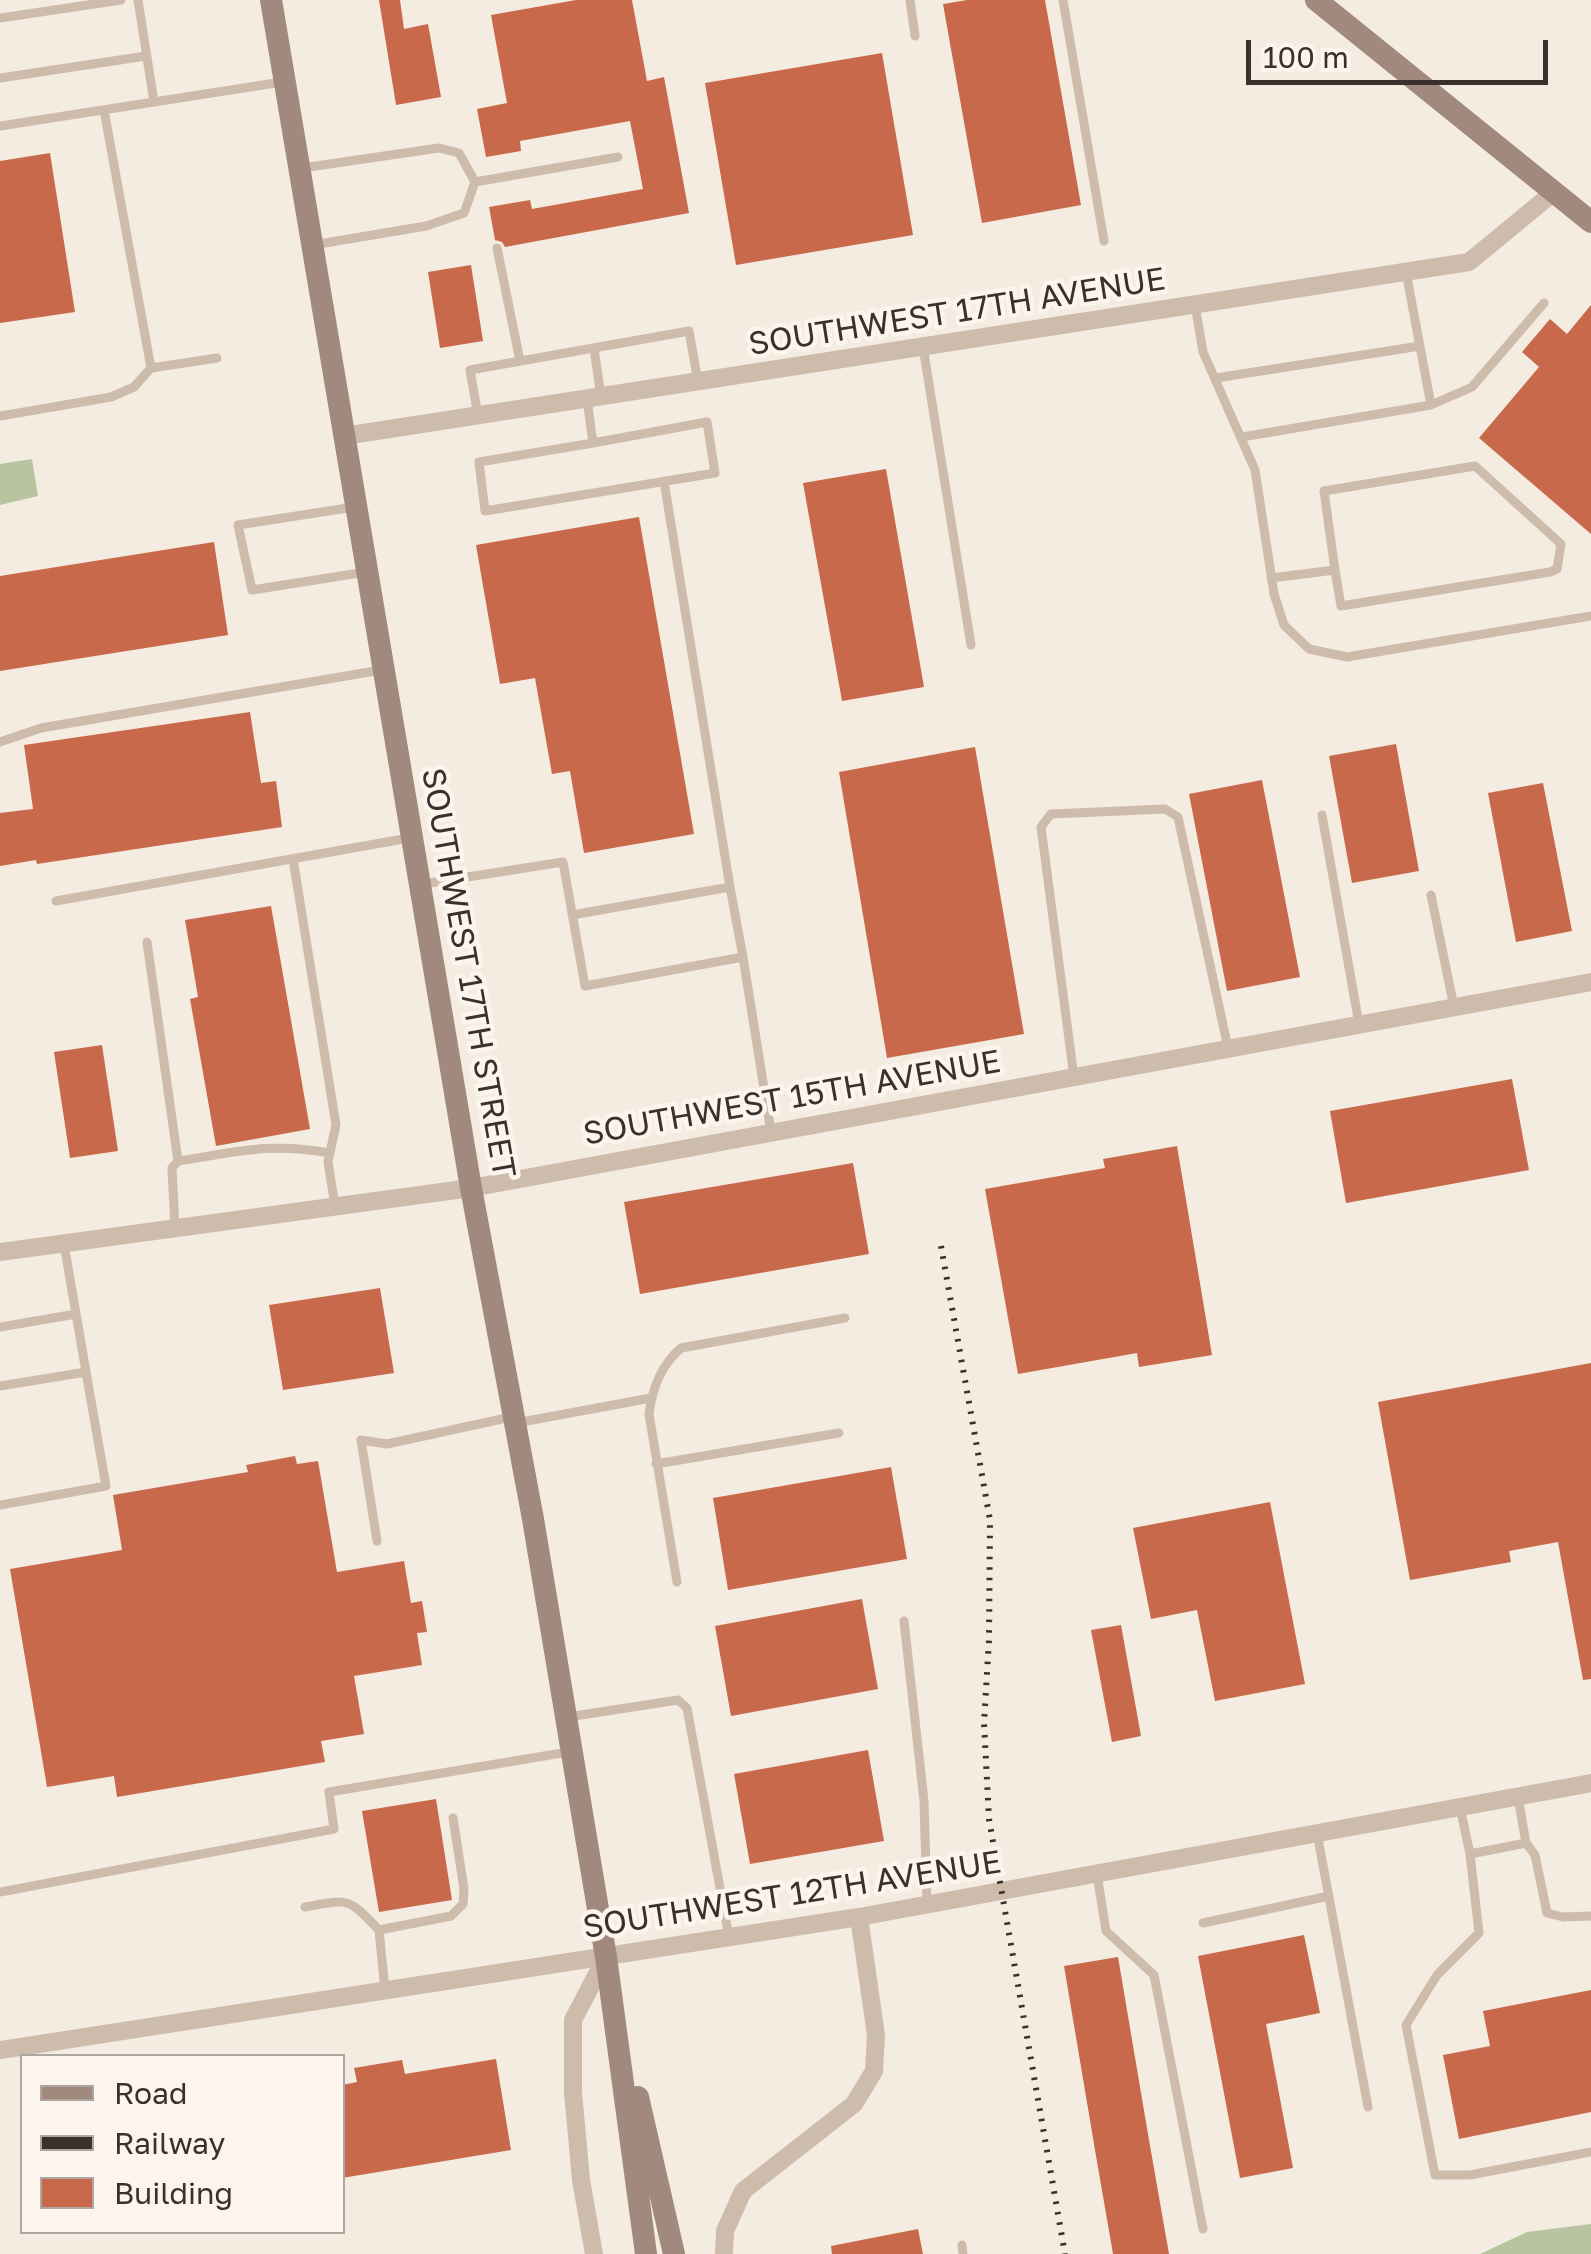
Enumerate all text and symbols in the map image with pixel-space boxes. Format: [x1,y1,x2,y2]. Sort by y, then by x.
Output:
scale bar [1251,20,1554,82]
text: 100 m [1263,39,1349,75]
street label: SOUTHWEST 17TH AVENUE [746,260,1168,364]
street label: SOUTHWEST 17TH STREET [413,765,523,1181]
street label: SOUTHWEST 15TH AVENUE [580,1042,1004,1154]
street label: SOUTHWEST 12TH AVENUE [580,1843,1004,1947]
legend [20,2054,345,2234]
text: Road [114,2075,188,2111]
text: Railway [114,2125,225,2161]
text: Building [114,2175,233,2211]

